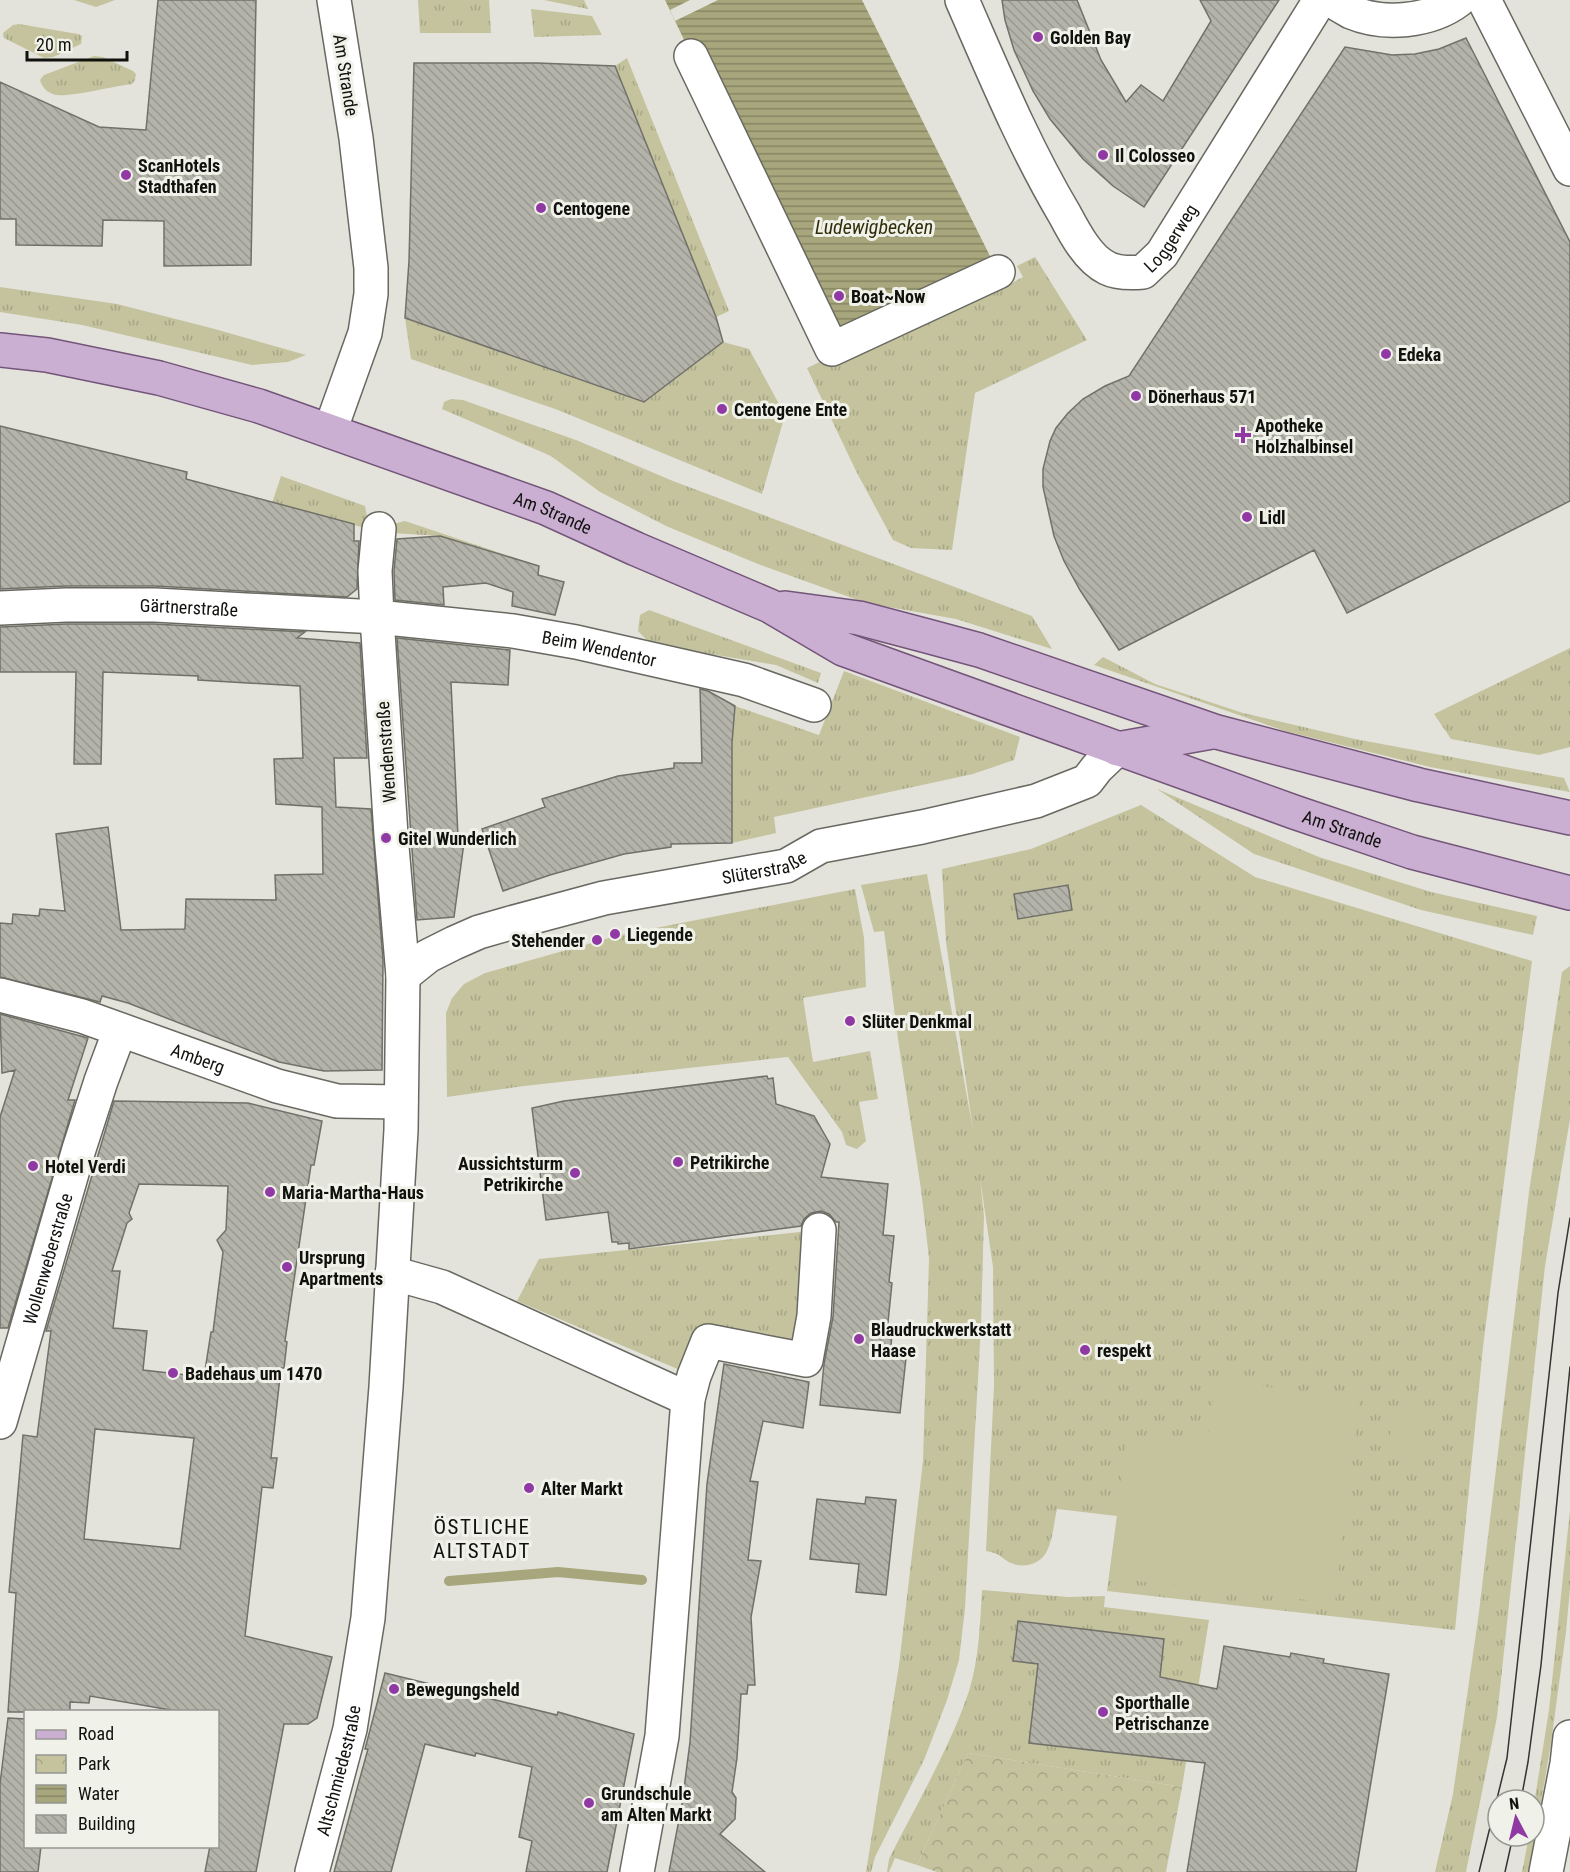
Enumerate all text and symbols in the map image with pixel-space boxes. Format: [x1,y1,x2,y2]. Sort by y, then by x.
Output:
scale bar [27,24,128,62]
place label: Golden Bay [1050,27,1131,48]
marker: Golden Bay [1031,30,1045,44]
street label: Am Strande [329,33,363,117]
text: 20 m [36,34,71,55]
place label: Il Colosseo [1115,145,1195,166]
marker: Il Colosseo [1096,148,1110,162]
place label: ScanHotels Stadthafen [138,155,220,197]
marker: ScanHotels Stadthafen [119,168,133,182]
place label: Centogene [553,198,630,219]
street label: Loggerweg [1139,200,1201,276]
marker: Centogene [534,201,548,215]
water label: Ludewigbecken [815,215,933,239]
place label: Boat~Now [851,286,926,307]
marker: Boat~Now [832,289,846,303]
place label: Edeka [1398,344,1441,365]
marker: Edeka [1379,347,1393,361]
place label: Dönerhaus 571 [1148,386,1256,407]
marker: Dönerhaus 571 [1129,389,1143,403]
place label: Centogene Ente [734,399,847,420]
marker: Centogene Ente [715,402,729,416]
place label: Apotheke Holzhalbinsel [1255,415,1353,457]
marker: Apotheke Holzhalbinsel [1236,428,1250,442]
street label: Am Strande [511,487,595,538]
place label: Lidl [1259,507,1286,528]
marker: Lidl [1240,510,1254,524]
street label: Gärtnerstraße [140,595,239,620]
street label: Beim Wendentor [540,626,659,670]
street label: Wendenstraße [372,700,400,804]
street label: Am Strande [1300,805,1385,852]
place label: Gitel Wunderlich [398,828,517,849]
marker: Gitel Wunderlich [379,831,393,845]
street label: Slüterstraße [720,846,810,888]
place label: Liegende [627,924,693,945]
marker: Liegende [608,927,622,941]
place label: Stehender [511,930,585,951]
marker: Stehender [590,933,604,947]
place label: Slüter Denkmal [862,1011,972,1032]
marker: Slüter Denkmal [843,1014,857,1028]
street label: Amberg [168,1038,228,1077]
place label: Petrikirche [690,1152,770,1173]
place label: Aussichtsturm Petrikirche [458,1153,563,1195]
marker: Petrikirche [671,1155,685,1169]
place label: Hotel Verdi [45,1156,126,1177]
marker: Hotel Verdi [26,1159,40,1173]
marker: Aussichtsturm Petrikirche [568,1166,582,1180]
place label: Maria-Martha-Haus [282,1182,424,1203]
marker: Maria-Martha-Haus [263,1185,277,1199]
street label: Wollenweberstraße [18,1190,76,1327]
place label: Ursprung Apartments [299,1247,383,1289]
marker: Ursprung Apartments [280,1260,294,1274]
place label: Blaudruckwerkstatt Haase [871,1319,1012,1361]
marker: Blaudruckwerkstatt Haase [852,1332,866,1346]
place label: respekt [1097,1340,1152,1361]
marker: respekt [1078,1343,1092,1357]
place label: Badehaus um 1470 [185,1363,322,1384]
marker: Badehaus um 1470 [166,1366,180,1380]
place label: Alter Markt [541,1478,623,1499]
marker: Alter Markt [522,1481,536,1495]
district label: ÖSTLICHE ALTSTADT [433,1515,531,1563]
place label: Bewegungsheld [406,1679,520,1700]
marker: Bewegungsheld [387,1682,401,1696]
place label: Sporthalle Petrischanze [1115,1692,1209,1734]
street label: Altschmiedestraße [312,1704,364,1838]
marker: Sporthalle Petrischanze [1096,1705,1110,1719]
legend [24,1710,219,1848]
text: Road [78,1723,114,1744]
text: Park [78,1753,110,1774]
text: Water [78,1783,120,1804]
place label: Grundschule am Alten Markt [601,1783,712,1825]
north arrow [1486,1788,1546,1848]
text: N [1508,1794,1520,1814]
marker: Grundschule am Alten Markt [582,1796,596,1810]
text: Building [78,1813,135,1834]

